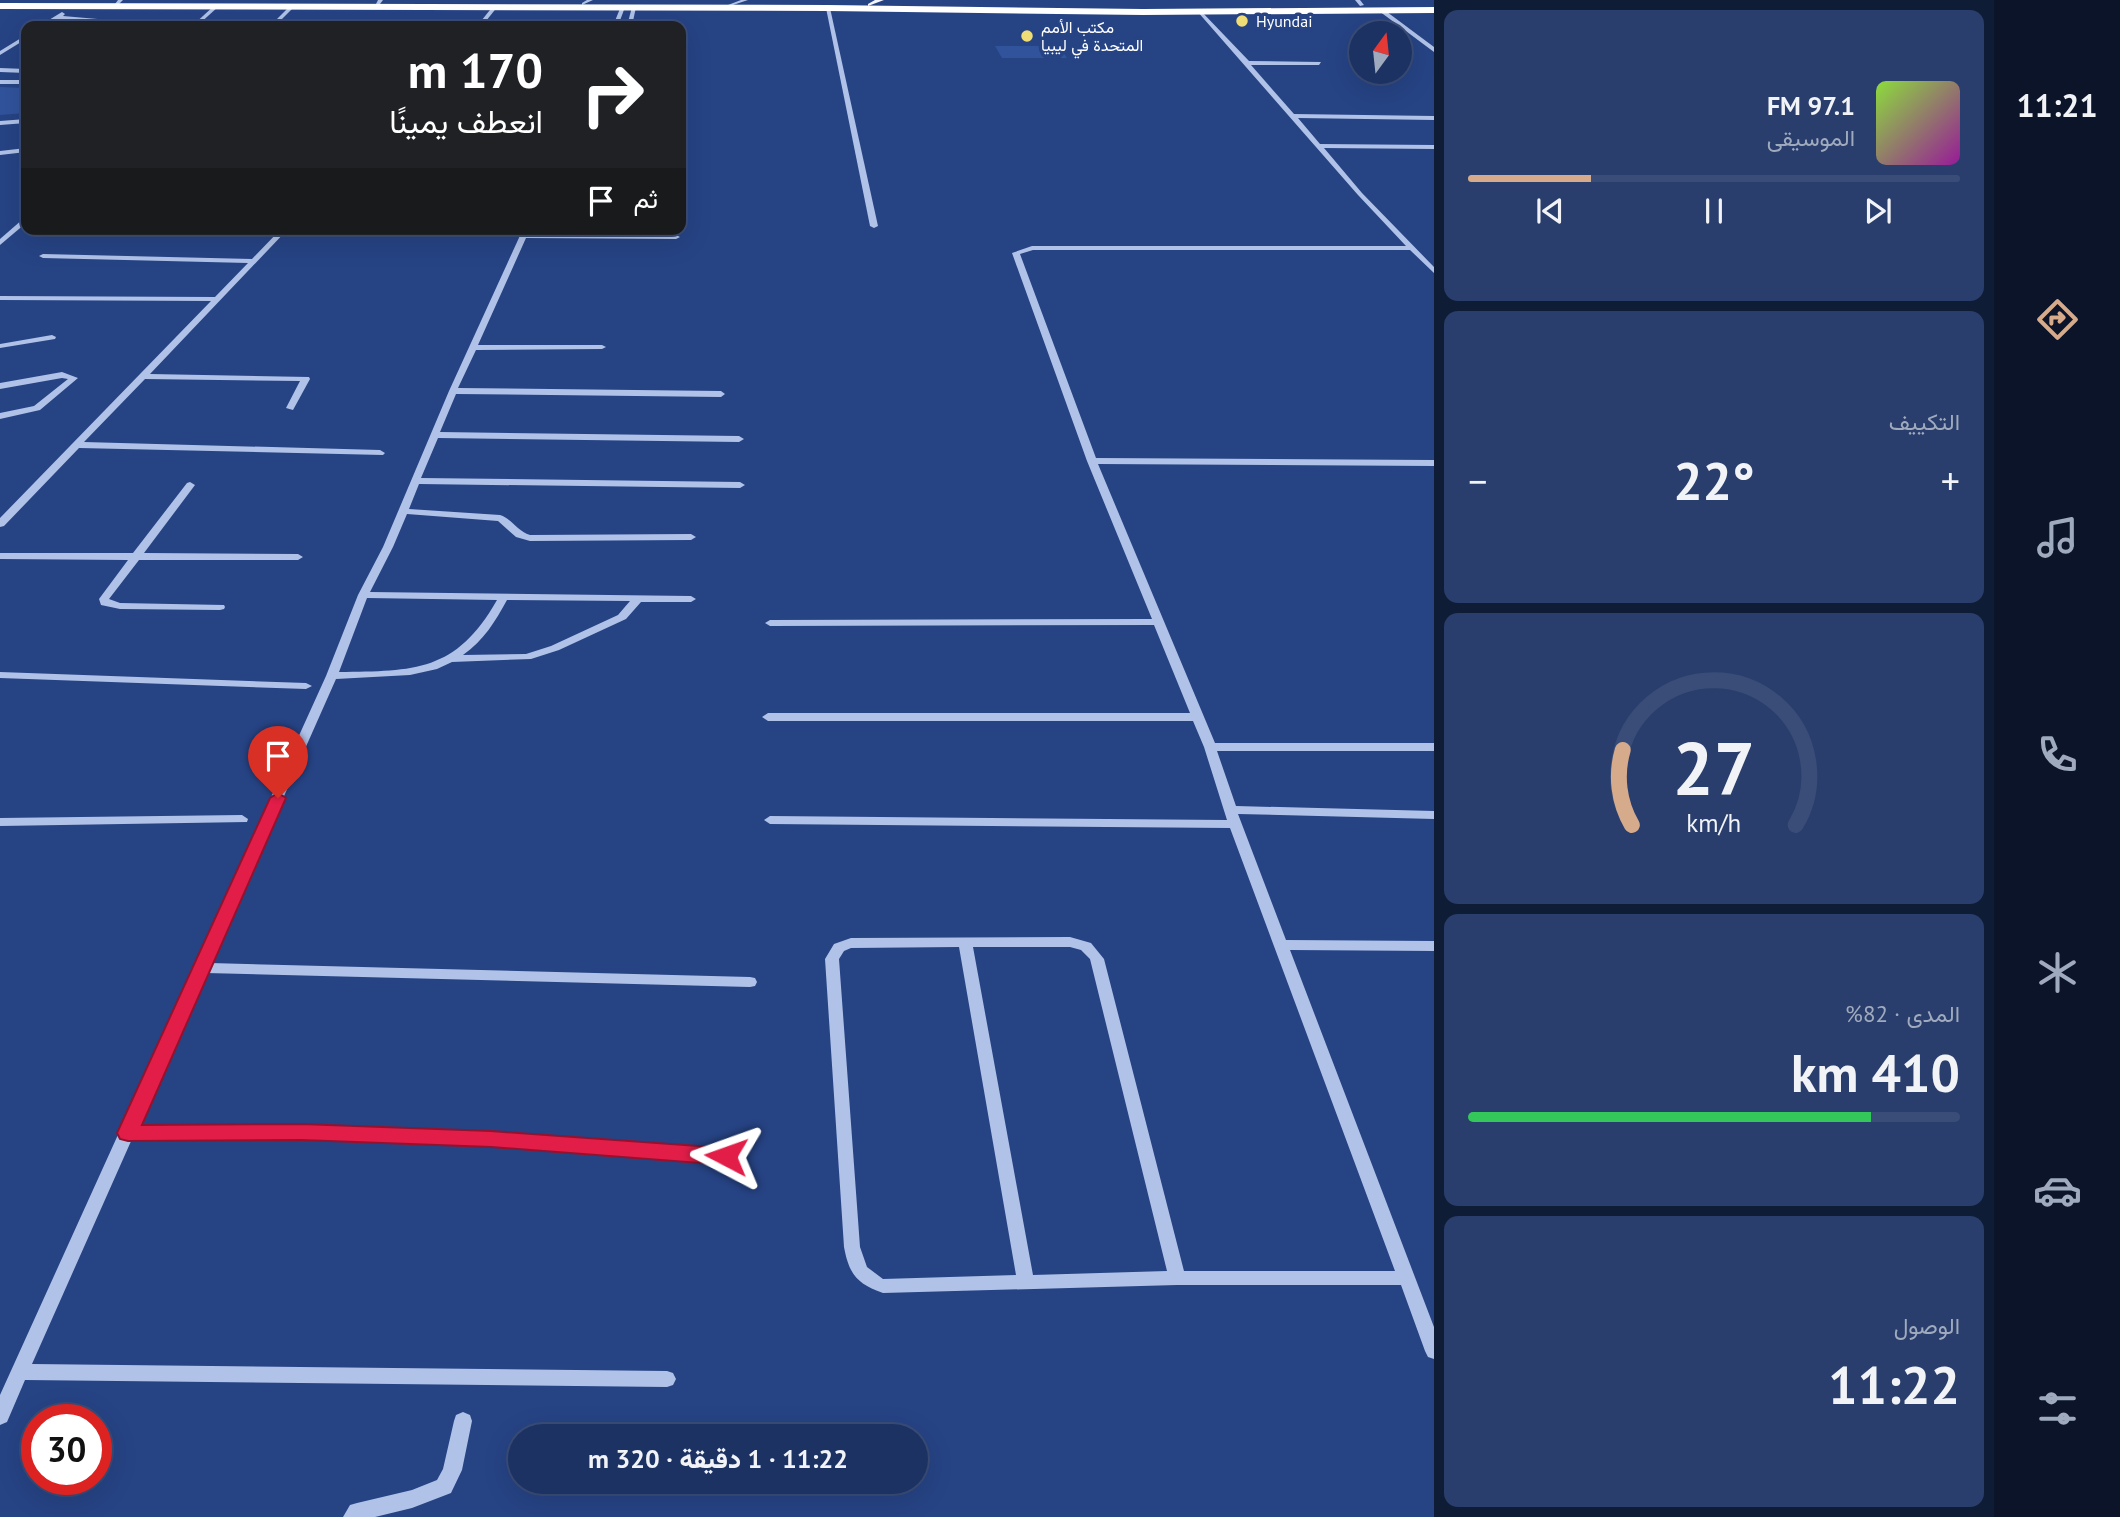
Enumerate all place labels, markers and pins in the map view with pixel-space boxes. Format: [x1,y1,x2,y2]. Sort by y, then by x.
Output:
place label: Hyundai [1256,11,1312,31]
marker: Hyundai [1234,13,1250,29]
place label: مكتب الأمم المتحدة في ليبيا [1041,17,1143,59]
marker: مكتب الأمم المتحدة في ليبيا [1019,28,1035,44]
pin [248,726,308,798]

